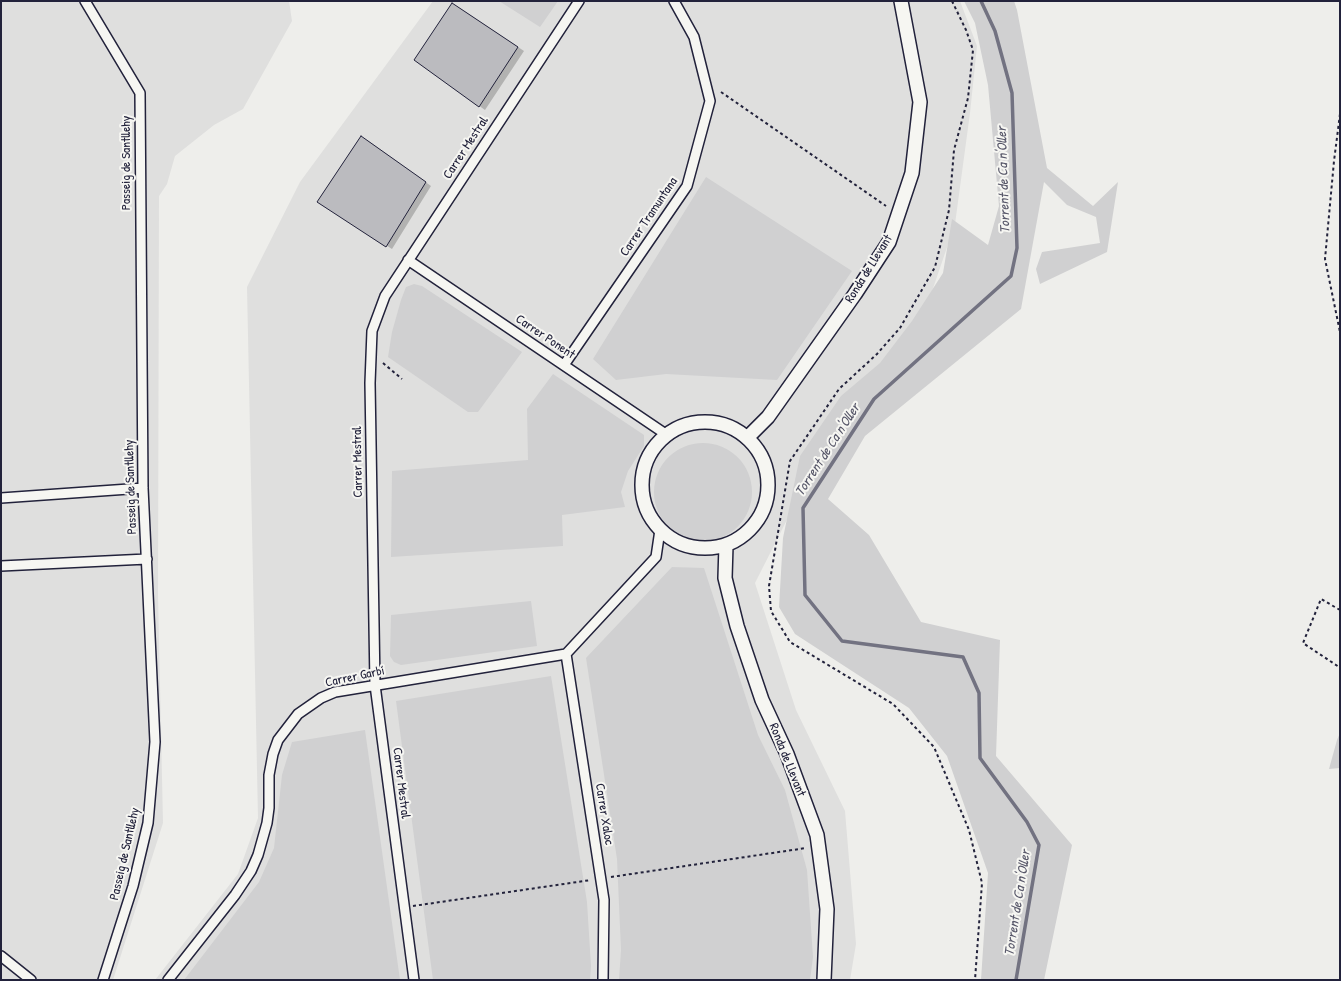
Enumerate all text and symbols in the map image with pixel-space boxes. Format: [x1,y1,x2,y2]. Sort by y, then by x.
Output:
street label: Carrer Mestral [440,114,492,182]
street label: Passeig de Santllehy [119,116,135,210]
water label: Torrent de Ca n'Oller [994,126,1014,234]
street label: Carrer Tramuntana [617,174,681,260]
street label: Ronda de Llevant [842,232,896,306]
street label: Carrer Ponent [512,311,578,363]
water label: Torrent de Ca n'Oller [792,401,864,499]
street label: Carrer Mestral [350,426,366,498]
street label: Passeig de Santllehy [122,439,140,535]
street label: Carrer Garbí [324,663,386,691]
street label: Ronda de Llevant [765,721,809,799]
street label: Carrer Mestral [389,747,413,819]
street label: Carrer Xaloc [591,782,617,846]
street label: Passeig de Santllehy [107,806,143,902]
water label: Torrent de Ca n'Oller [1001,849,1035,957]

